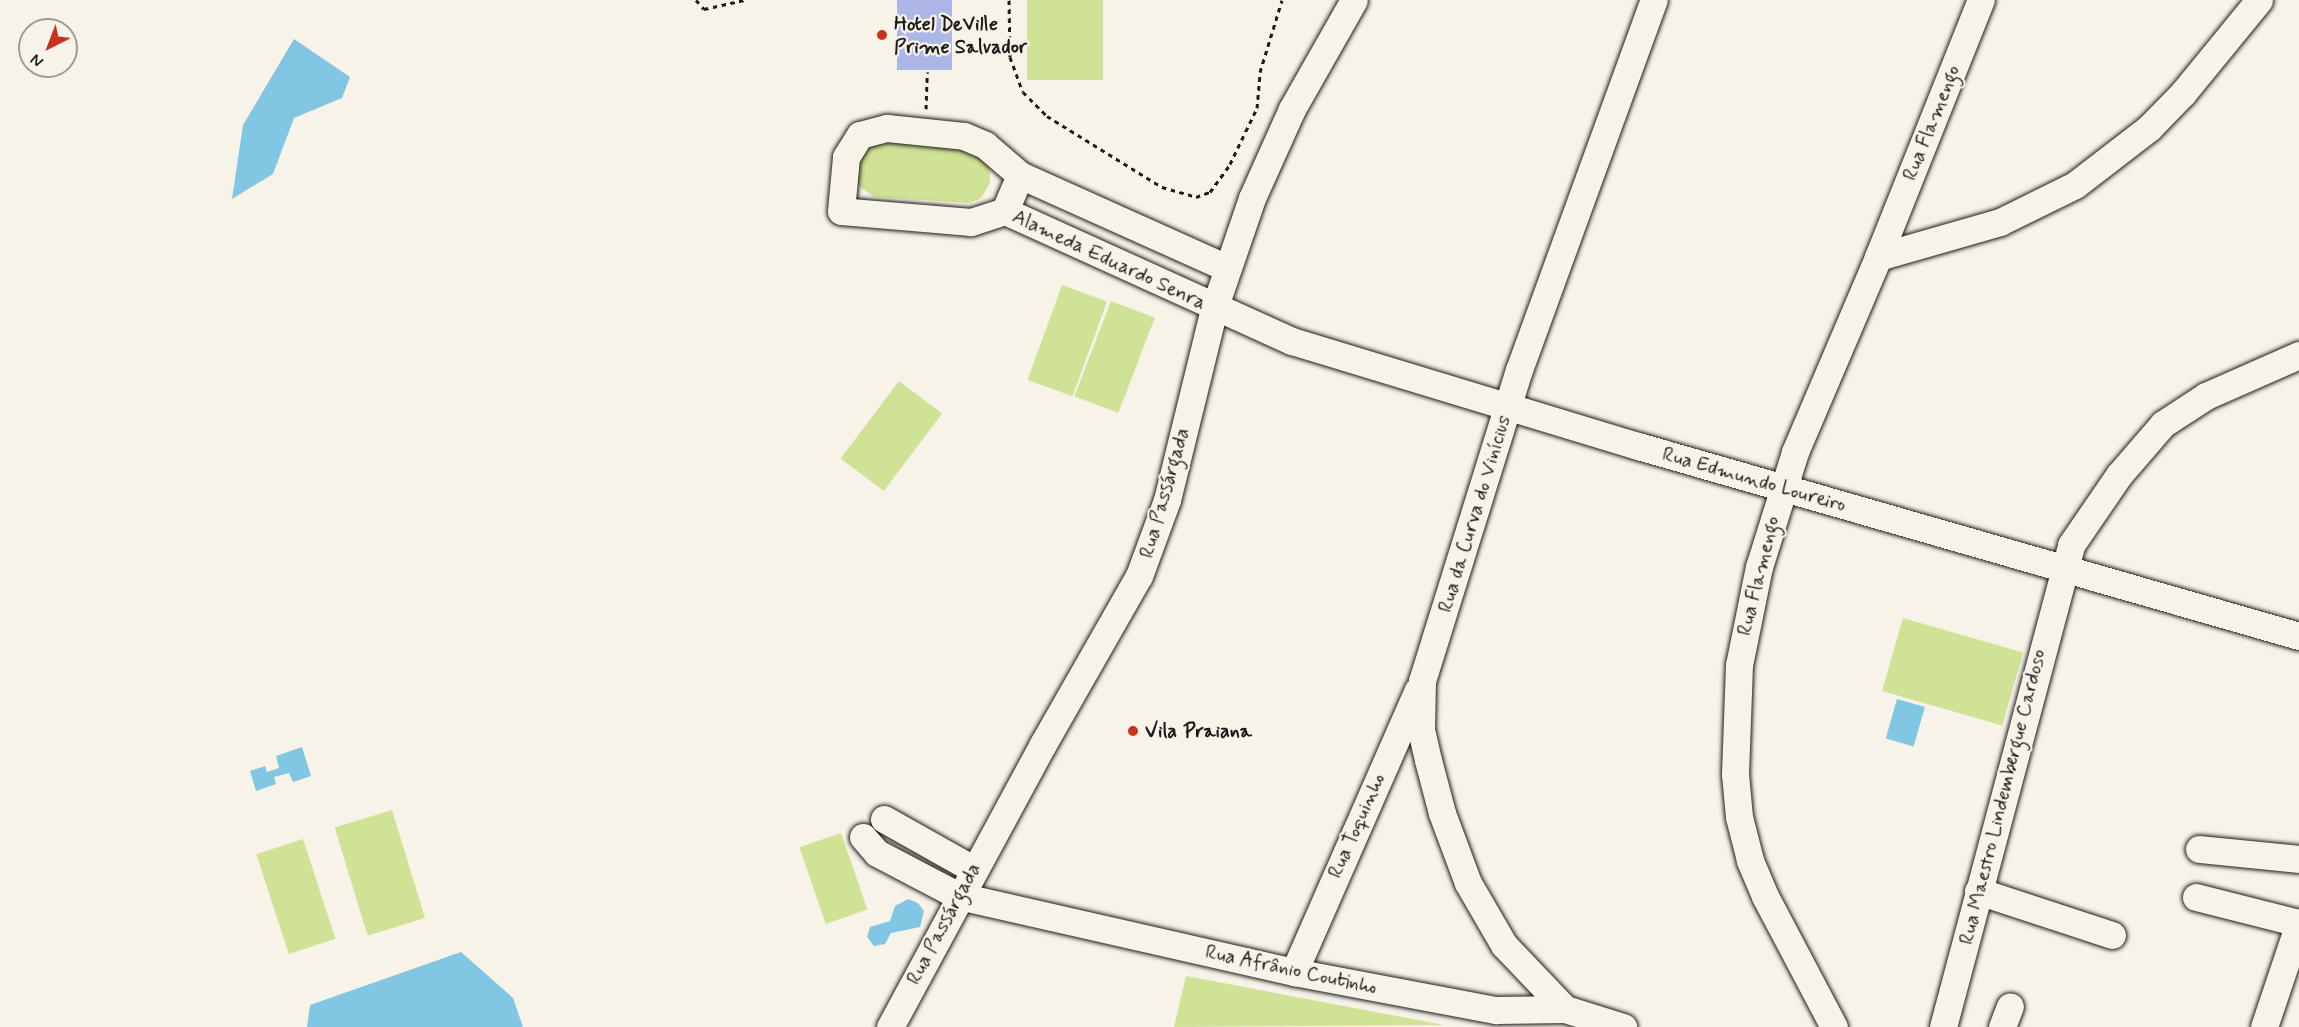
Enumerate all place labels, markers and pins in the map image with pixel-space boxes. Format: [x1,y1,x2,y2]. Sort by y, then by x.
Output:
place label: Hotel DeVille Prime Salvador [894,12,1024,59]
marker: Hotel DeVille Prime Salvador [875,28,889,42]
place label: Vila Praiana [1145,719,1250,743]
marker: Vila Praiana [1126,724,1140,738]

